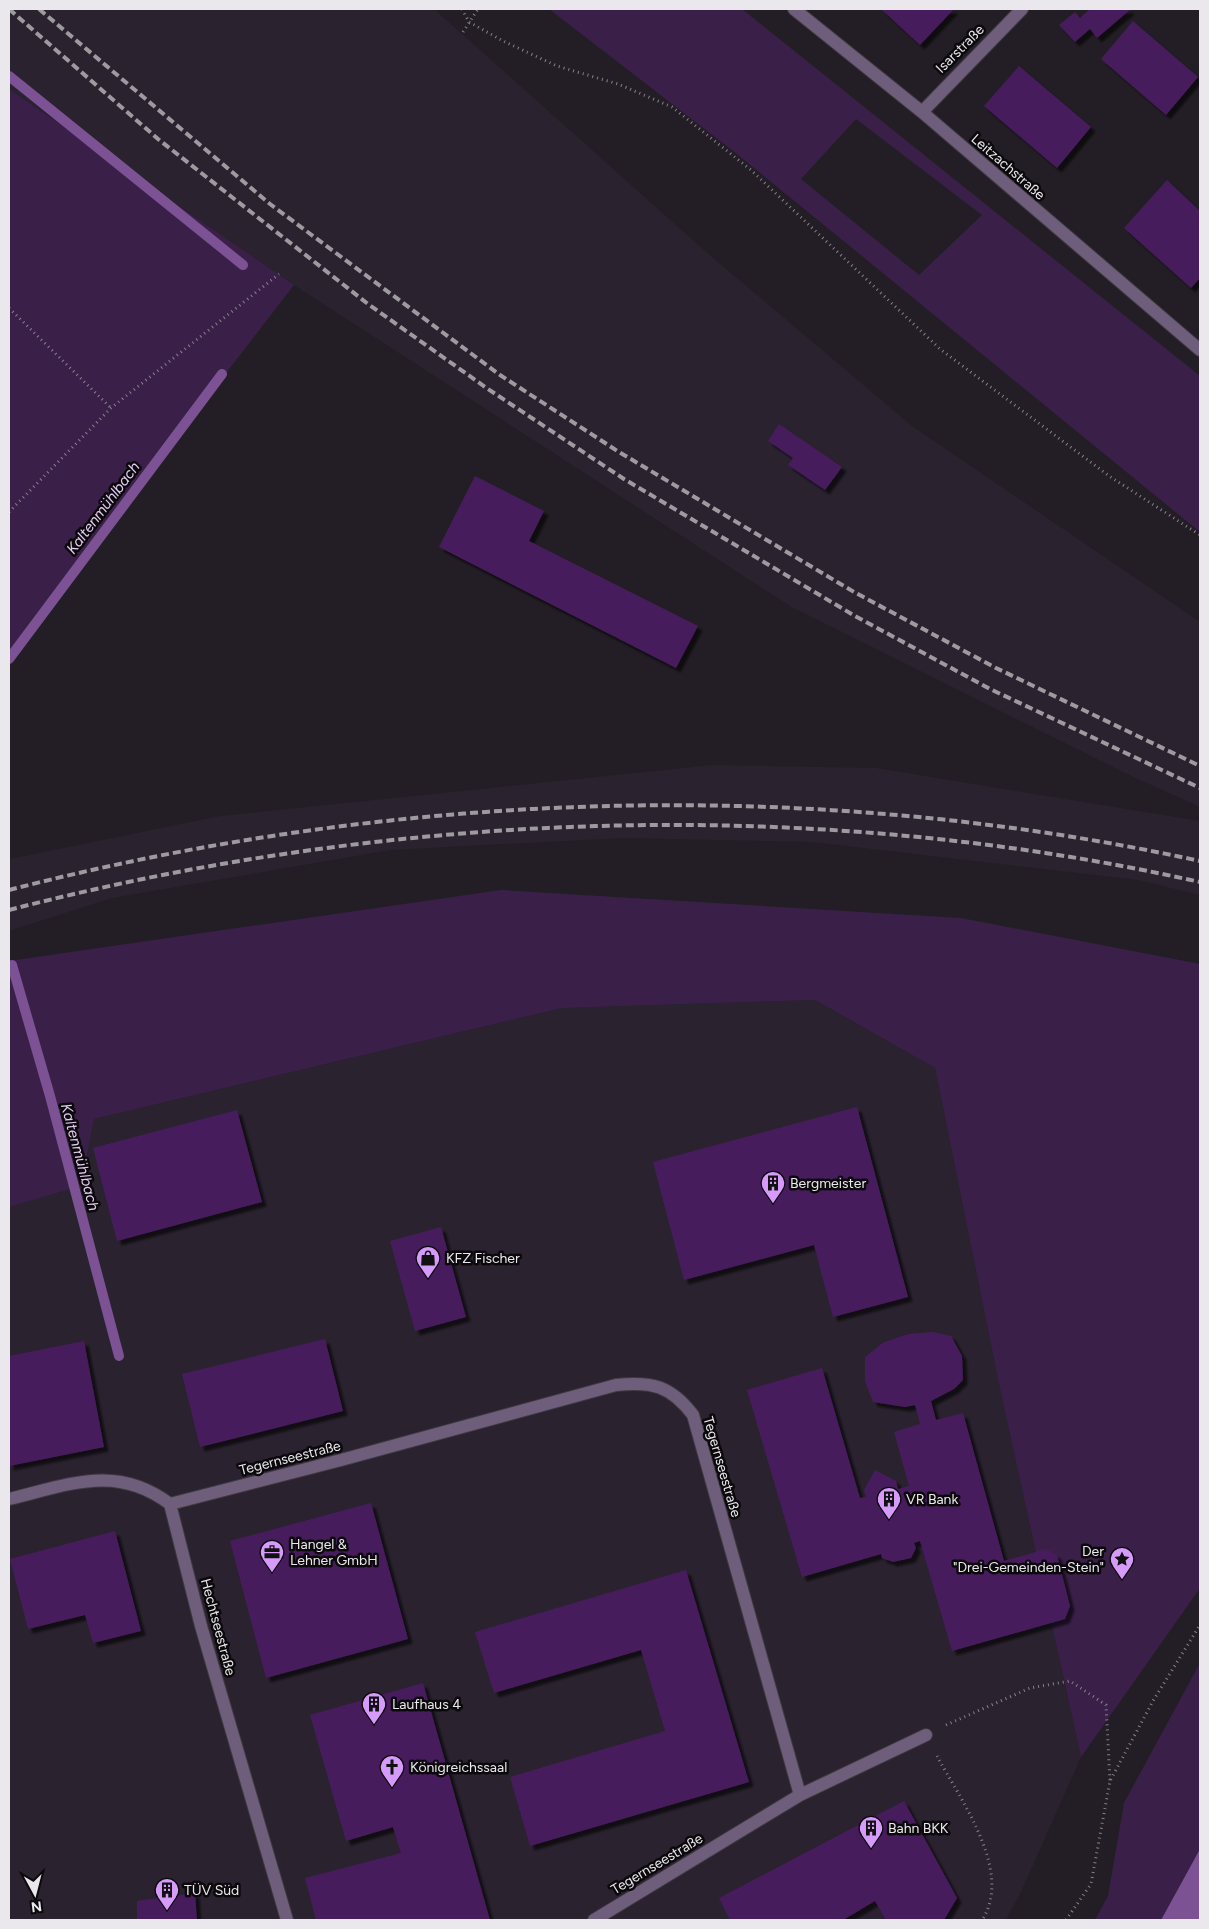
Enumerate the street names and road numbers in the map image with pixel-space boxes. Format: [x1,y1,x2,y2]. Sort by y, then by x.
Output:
street label: Isarstraße [932,21,988,77]
street label: Leitzachstraße [968,130,1049,204]
street label: Tegernseestraße [700,1415,745,1520]
street label: Tegernseestraße [238,1437,343,1479]
street label: Hechtseestraße [197,1577,239,1678]
street label: Tegernseestraße [608,1830,706,1898]

